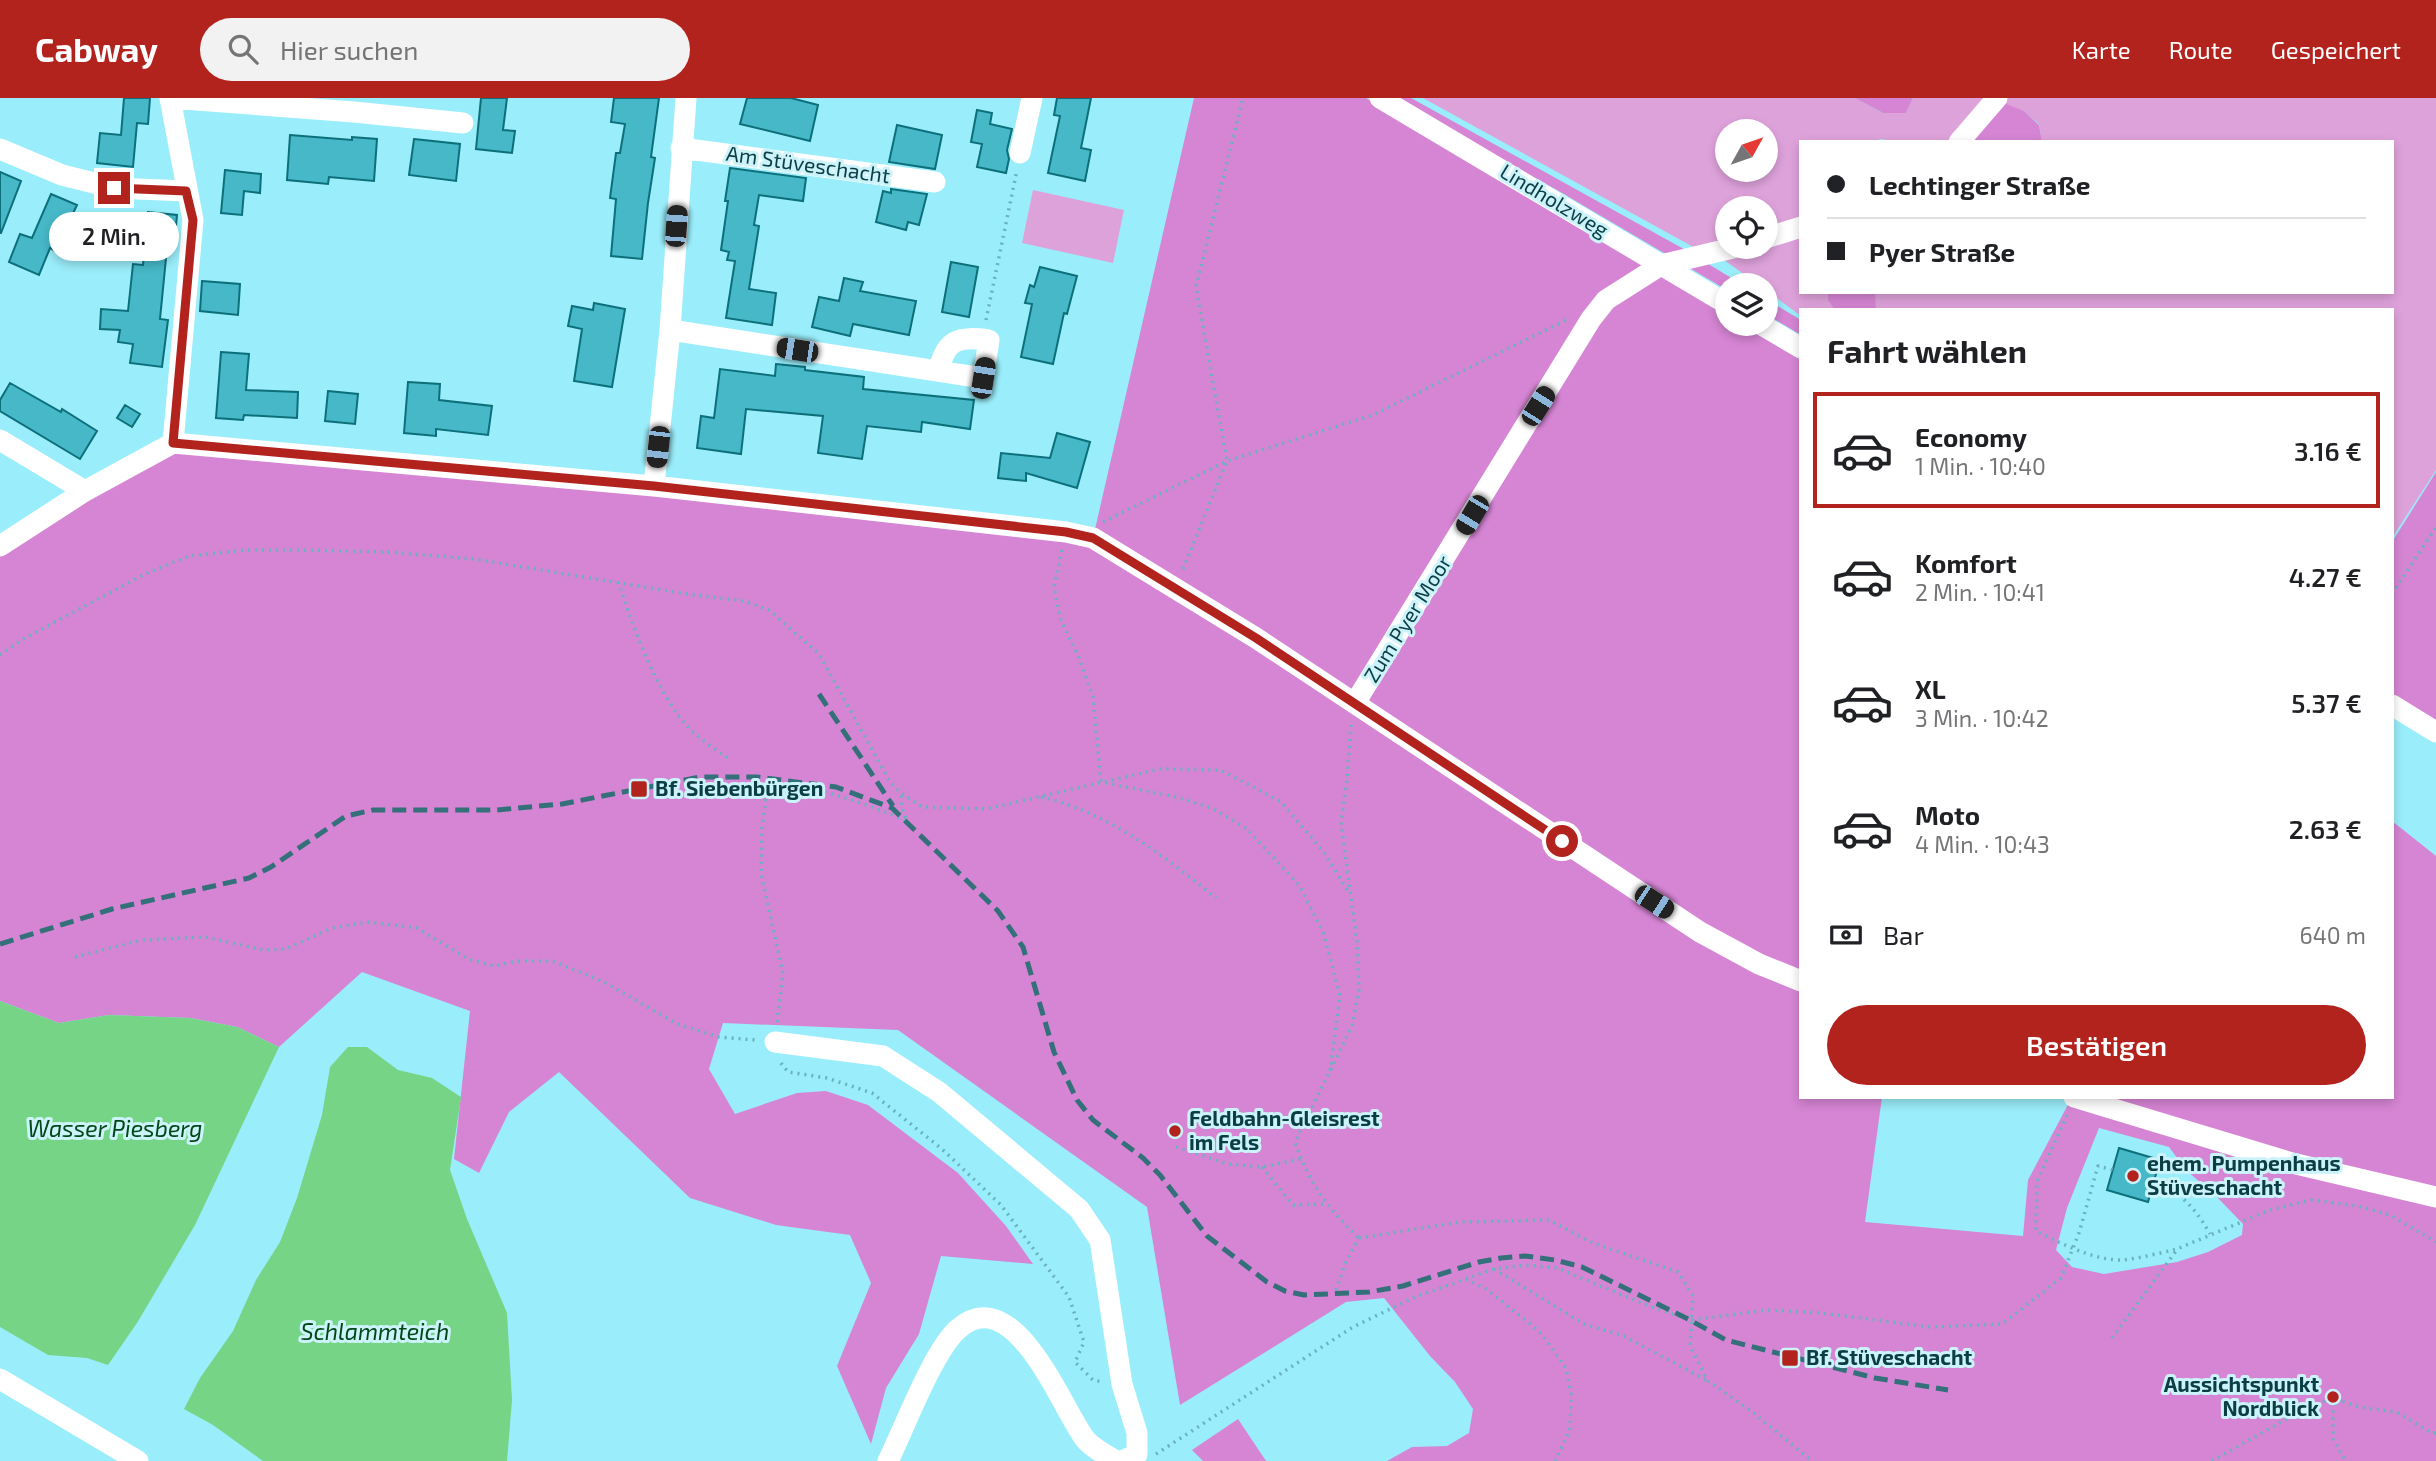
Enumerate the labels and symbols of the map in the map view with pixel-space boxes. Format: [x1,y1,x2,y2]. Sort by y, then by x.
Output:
north arrow [1715,119,1778,182]
street label: Am Stüveschacht [725,140,892,187]
street label: Lindholzweg [1496,158,1614,242]
route end [98,172,130,204]
car [665,204,688,248]
callout: 2 Min. [49,212,179,262]
car [775,336,820,364]
car [970,356,997,400]
car [1518,383,1559,429]
car [646,425,671,469]
car [1453,492,1492,538]
street label: Zum Pyer Moor [1358,550,1456,686]
place label: Bf. Siebenbürgen [655,775,823,800]
marker: Bf. Siebenbürgen [629,779,649,799]
route start [1546,825,1578,857]
car [1631,882,1678,922]
place label: Feldbahn-Gleisrest im Fels [1189,1105,1380,1154]
water label: Wasser Piesberg [28,1114,202,1142]
marker: Feldbahn-Gleisrest im Fels [1167,1123,1183,1139]
place label: ehem. Pumpenhaus Stüveschacht [2147,1150,2341,1199]
marker: ehem. Pumpenhaus Stüveschacht [2125,1168,2141,1184]
water label: Schlammteich [301,1317,449,1345]
place label: Bf. Stüveschacht [1806,1344,1973,1369]
marker: Bf. Stüveschacht [1780,1348,1800,1368]
place label: Aussichtspunkt Nordblick [2164,1371,2319,1420]
marker: Aussichtspunkt Nordblick [2325,1389,2341,1405]

